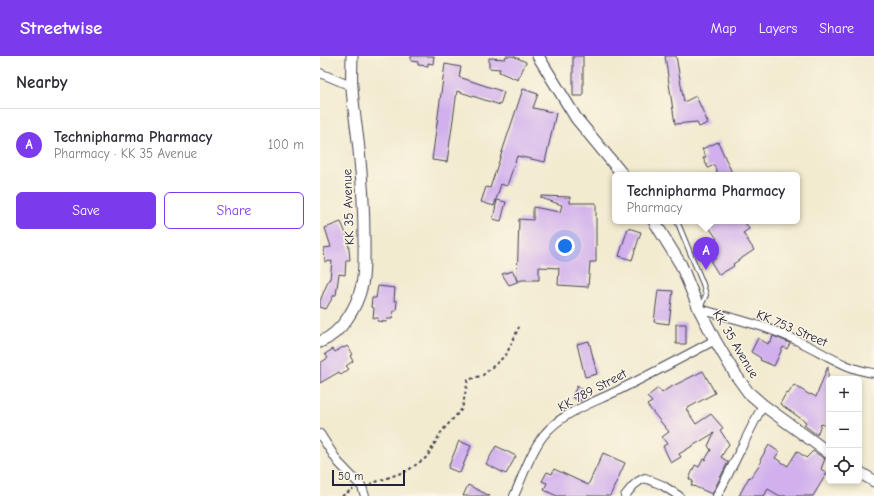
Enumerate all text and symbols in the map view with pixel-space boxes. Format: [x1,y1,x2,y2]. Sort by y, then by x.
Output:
text: Streetwise [20,17,102,39]
text: Map [710,20,737,37]
text: Layers [759,20,797,37]
text: Share [819,20,854,37]
text: Nearby [16,73,67,92]
text: Technipharma Pharmacy [54,128,212,146]
text: A [25,137,33,152]
text: 100 m [268,137,304,152]
text: Pharmacy · KK 35 Avenue [54,146,197,161]
street label: KK 35 Avenue [339,168,357,245]
popup [612,172,800,224]
text: Technipharma Pharmacy [627,182,785,200]
button: Save [16,192,156,229]
button: Share [164,192,304,229]
text: Pharmacy [627,200,682,215]
your location [555,236,575,256]
pin: A [693,237,719,270]
street label: KK 753 Street [754,306,831,350]
street label: KK 35 Avenue [710,307,762,381]
street label: KK 789 Street [555,365,630,414]
map controls [826,376,862,484]
button: + [826,376,862,412]
button: − [826,412,862,448]
button: locate [826,448,862,484]
scale bar [332,468,405,487]
text: 50 m [338,470,363,483]

